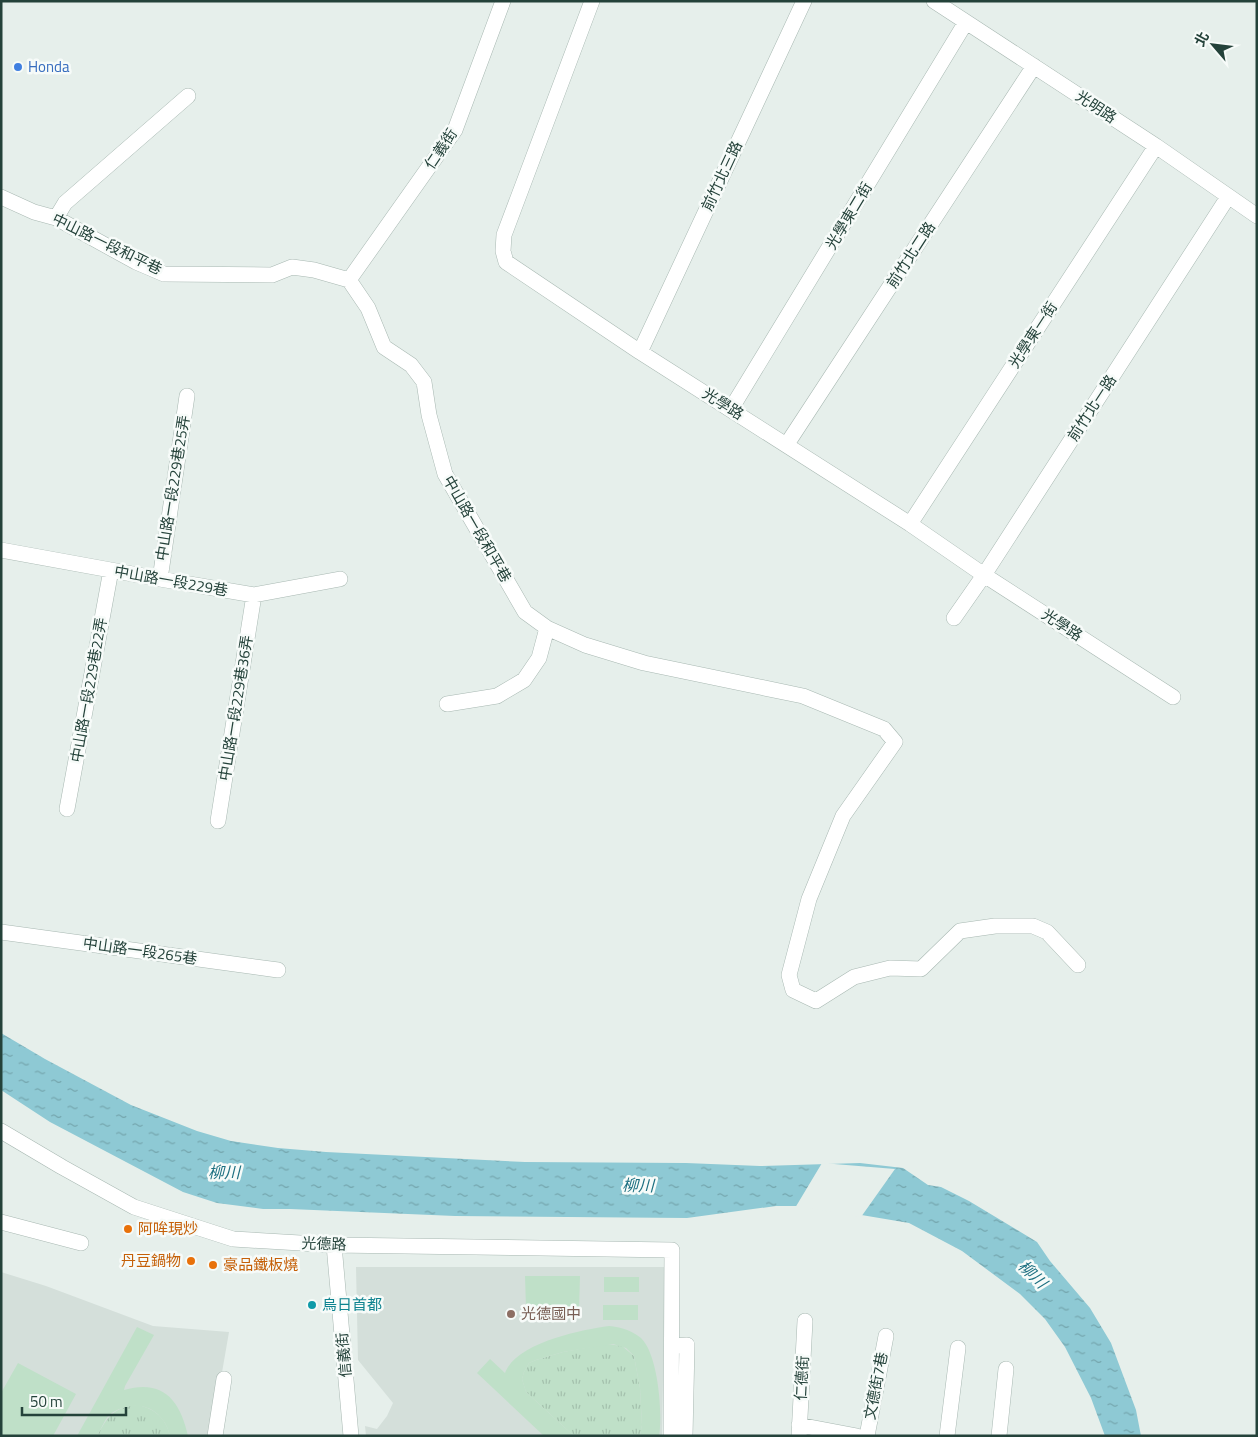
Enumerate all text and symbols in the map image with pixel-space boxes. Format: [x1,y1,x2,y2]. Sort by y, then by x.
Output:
north arrow [1188,20,1238,70]
text: 北 [1189,28,1214,50]
place label: Honda [28,55,70,78]
marker: Honda [12,61,24,73]
street label: 光明路 [1071,84,1121,129]
street label: 仁義街 [418,124,463,174]
street label: 前竹北三路 [695,137,748,215]
street label: 光學東二街 [819,178,878,254]
street label: 中山路一段和平巷 [48,207,166,280]
street label: 前竹北二路 [881,217,941,292]
street label: 光學東一街 [1003,297,1063,372]
street label: 前竹北一路 [1062,370,1122,445]
street label: 光學路 [698,382,748,425]
street label: 中山路一段229巷25弄 [150,414,195,562]
street label: 中山路一段和平巷 [437,471,517,586]
street label: 中山路一段229巷 [112,559,230,602]
street label: 光學路 [1037,603,1087,646]
street label: 中山路一段229巷22弄 [64,616,113,764]
street label: 中山路一段229巷36弄 [213,634,258,782]
street label: 中山路一段265巷 [81,931,199,970]
water label: 柳川 [208,1160,242,1184]
water label: 柳川 [622,1173,656,1197]
place label: 阿哞現炒 [138,1217,198,1240]
marker: 阿哞現炒 [122,1223,134,1235]
street label: 光德路 [301,1231,347,1256]
place label: 丹豆鍋物 [121,1249,181,1272]
place label: 豪品鐵板燒 [223,1253,298,1276]
water label: 柳川 [1013,1254,1054,1295]
marker: 丹豆鍋物 [185,1255,197,1267]
marker: 豪品鐵板燒 [207,1259,219,1271]
place label: 烏日首都 [322,1293,382,1316]
marker: 烏日首都 [306,1299,318,1311]
place label: 光德國中 [521,1302,581,1325]
marker: 光德國中 [505,1308,517,1320]
street label: 信義街 [330,1332,357,1378]
street label: 文德街7巷 [858,1350,893,1422]
street label: 仁德街 [789,1355,814,1401]
scale bar [22,1384,126,1416]
text: 50 m [30,1390,63,1413]

